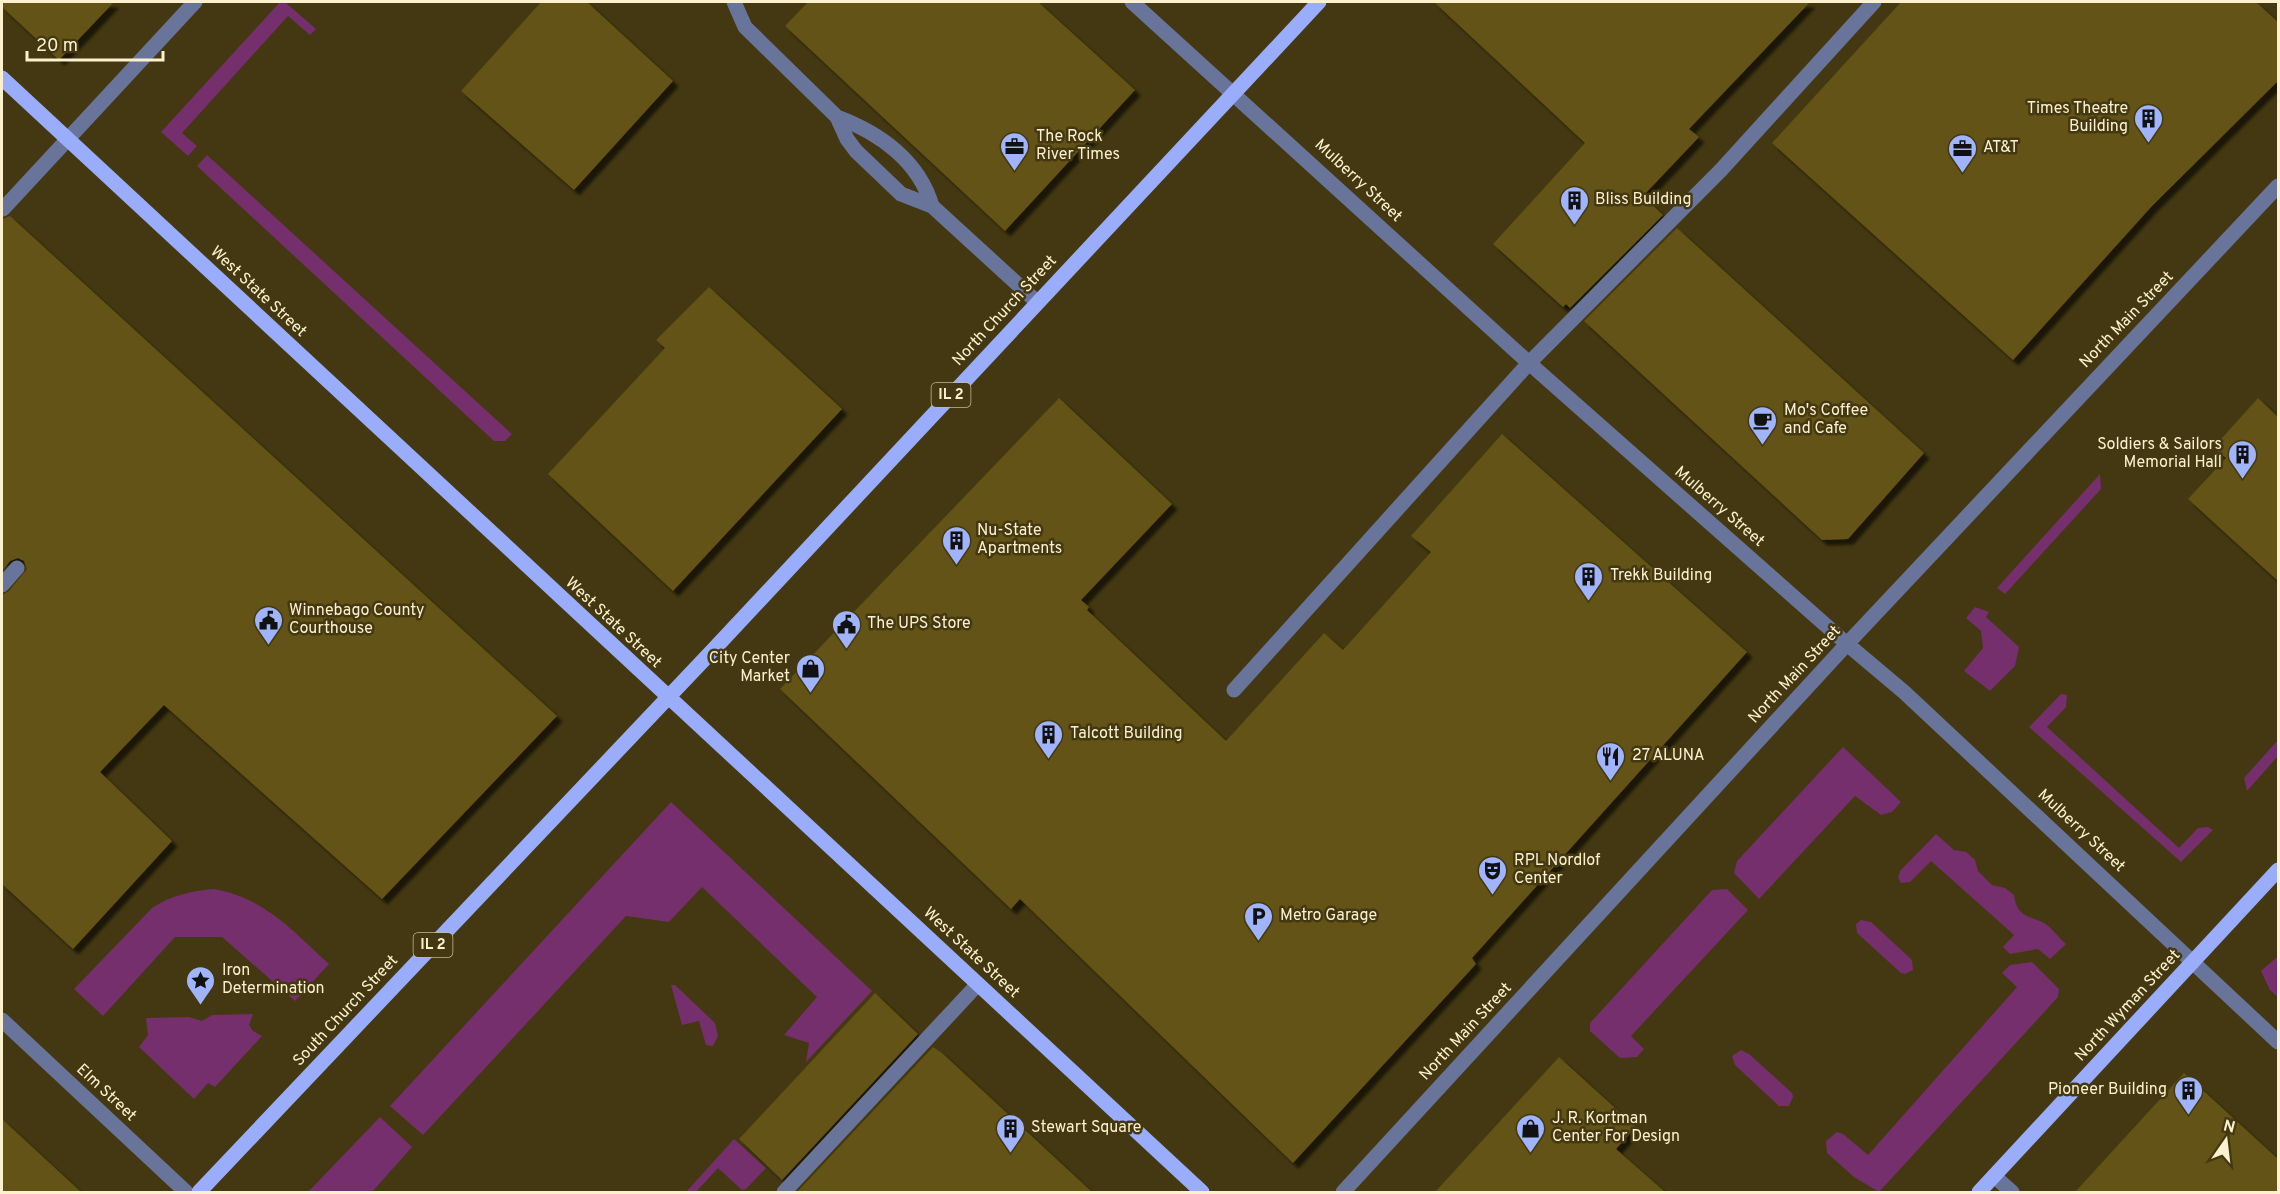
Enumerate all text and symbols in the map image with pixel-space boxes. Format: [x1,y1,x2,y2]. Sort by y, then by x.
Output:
scale bar [27,24,164,62]
text: 20 m [36,35,78,58]
place label: Times Theatre Building [2027,99,2128,137]
building icon: Times Theatre Building [2133,102,2165,144]
place label: The Rock River Times [1036,127,1120,165]
office icon: The Rock River Times [999,130,1031,172]
office icon: AT&T [1946,132,1978,174]
street label: Mulberry Street [1310,135,1406,227]
place label: AT&T [1983,138,2019,158]
building icon: Bliss Building [1558,184,1590,226]
place label: Bliss Building [1595,190,1692,210]
street label: West State Street [206,242,310,342]
street label: North Church Street [948,251,1062,371]
street label: North Main Street [2076,267,2178,373]
road number: IL 2 [932,383,970,407]
place label: Mo's Coffee and Cafe [1784,401,1868,439]
cafe icon: Mo's Coffee and Cafe [1747,404,1779,446]
place label: Soldiers & Sailors Memorial Hall [2097,435,2222,473]
building icon: Soldiers & Sailors Memorial Hall [2227,438,2259,480]
street label: Mulberry Street [1670,462,1768,552]
place label: Nu-State Apartments [977,521,1062,559]
building icon: Nu-State Apartments [940,524,972,566]
building icon: Trekk Building [1573,560,1605,602]
place label: Trekk Building [1610,566,1712,586]
street label: West State Street [561,573,665,673]
place label: Winnebago County Courthouse [289,601,425,639]
public building icon: Winnebago County Courthouse [252,604,284,646]
public building icon: The UPS Store [830,608,862,650]
place label: The UPS Store [867,614,971,634]
street label: North Main Street [1744,622,1846,728]
place label: City Center Market [709,649,790,687]
shop icon: City Center Market [795,652,827,694]
building icon: Talcott Building [1033,718,1065,760]
place label: Talcott Building [1070,724,1182,744]
restaurant icon: 27 ALUNA [1595,740,1627,782]
place label: 27 ALUNA [1632,746,1705,766]
street label: Mulberry Street [2033,785,2129,877]
place label: RPL Nordlof Center [1514,851,1601,889]
theatre icon: RPL Nordlof Center [1477,854,1509,896]
parking icon: Metro Garage [1243,900,1275,942]
street label: West State Street [919,903,1023,1003]
place label: Metro Garage [1280,906,1377,926]
road number: IL 2 [414,933,452,957]
street label: North Wyman Street [2071,946,2185,1066]
street label: South Church Street [289,951,403,1071]
place label: Iron Determination [222,961,325,999]
place icon: Iron Determination [185,964,217,1006]
street label: North Main Street [1415,979,1517,1085]
street label: Elm Street [72,1060,140,1126]
building icon: Pioneer Building [2172,1074,2204,1116]
place label: Pioneer Building [2048,1080,2167,1100]
place label: J. R. Kortman Center For Design [1552,1109,1680,1147]
north arrow [2196,1110,2256,1170]
building icon: Stewart Square [994,1112,1026,1154]
shop icon: J. R. Kortman Center For Design [1515,1112,1547,1154]
text: N [2221,1116,2237,1138]
place label: Stewart Square [1031,1118,1141,1138]

